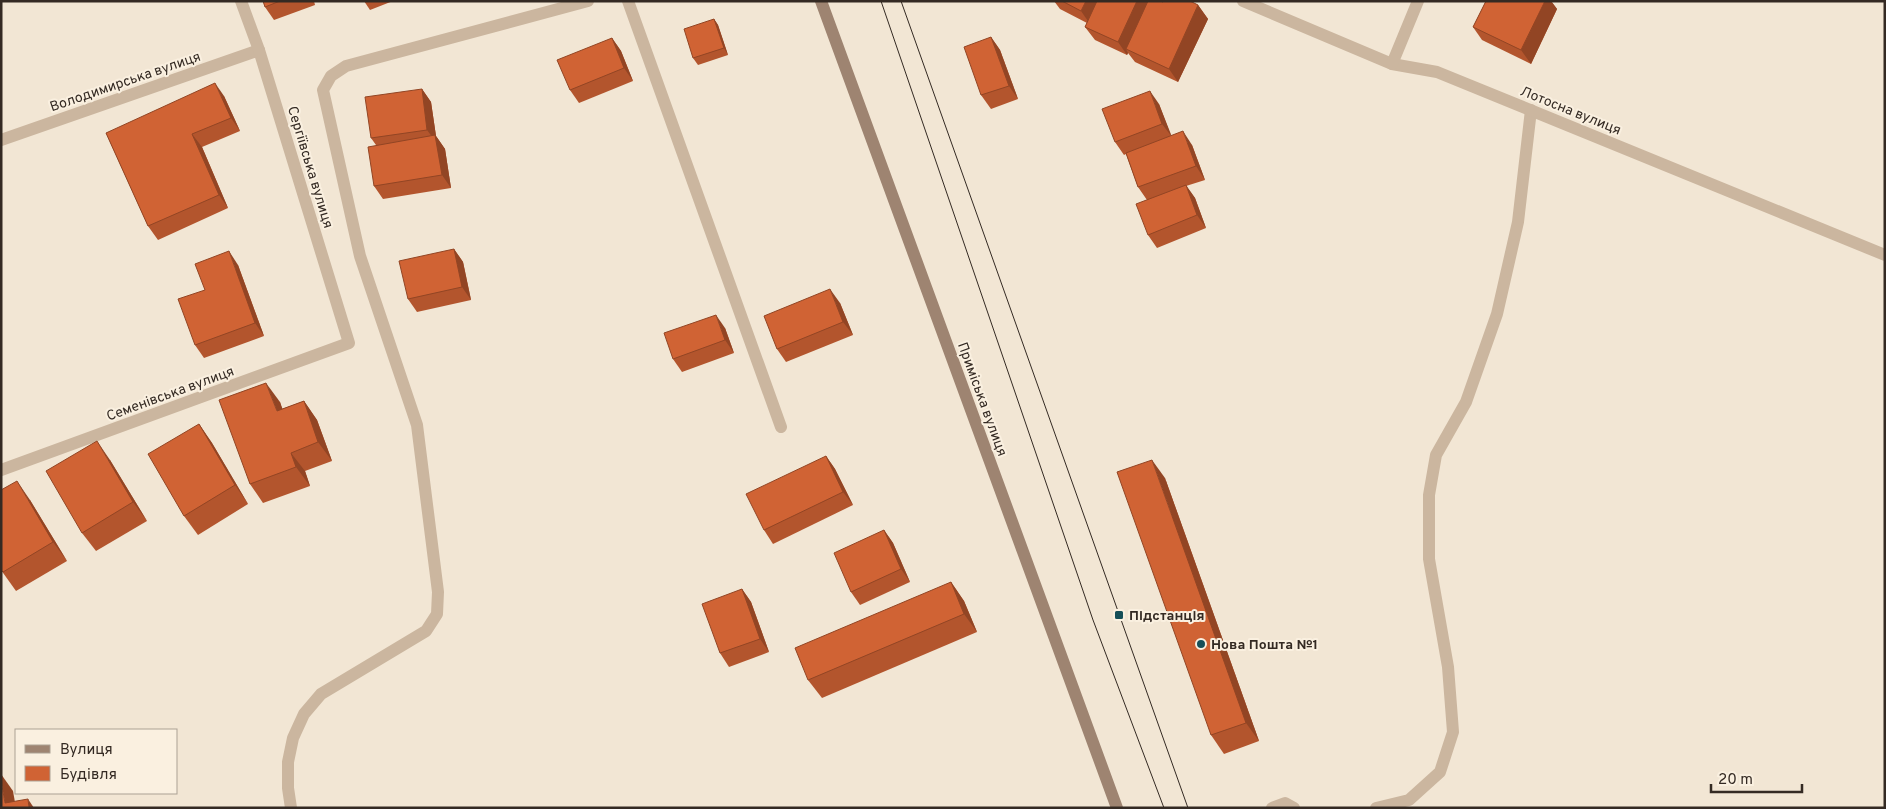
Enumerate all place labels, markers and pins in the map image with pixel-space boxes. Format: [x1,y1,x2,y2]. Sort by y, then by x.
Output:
place label: Підстанція [1129,608,1205,625]
marker: Підстанція [1113,609,1125,621]
place label: Нова Пошта №1 [1211,637,1318,654]
marker: Нова Пошта №1 [1195,638,1207,650]

